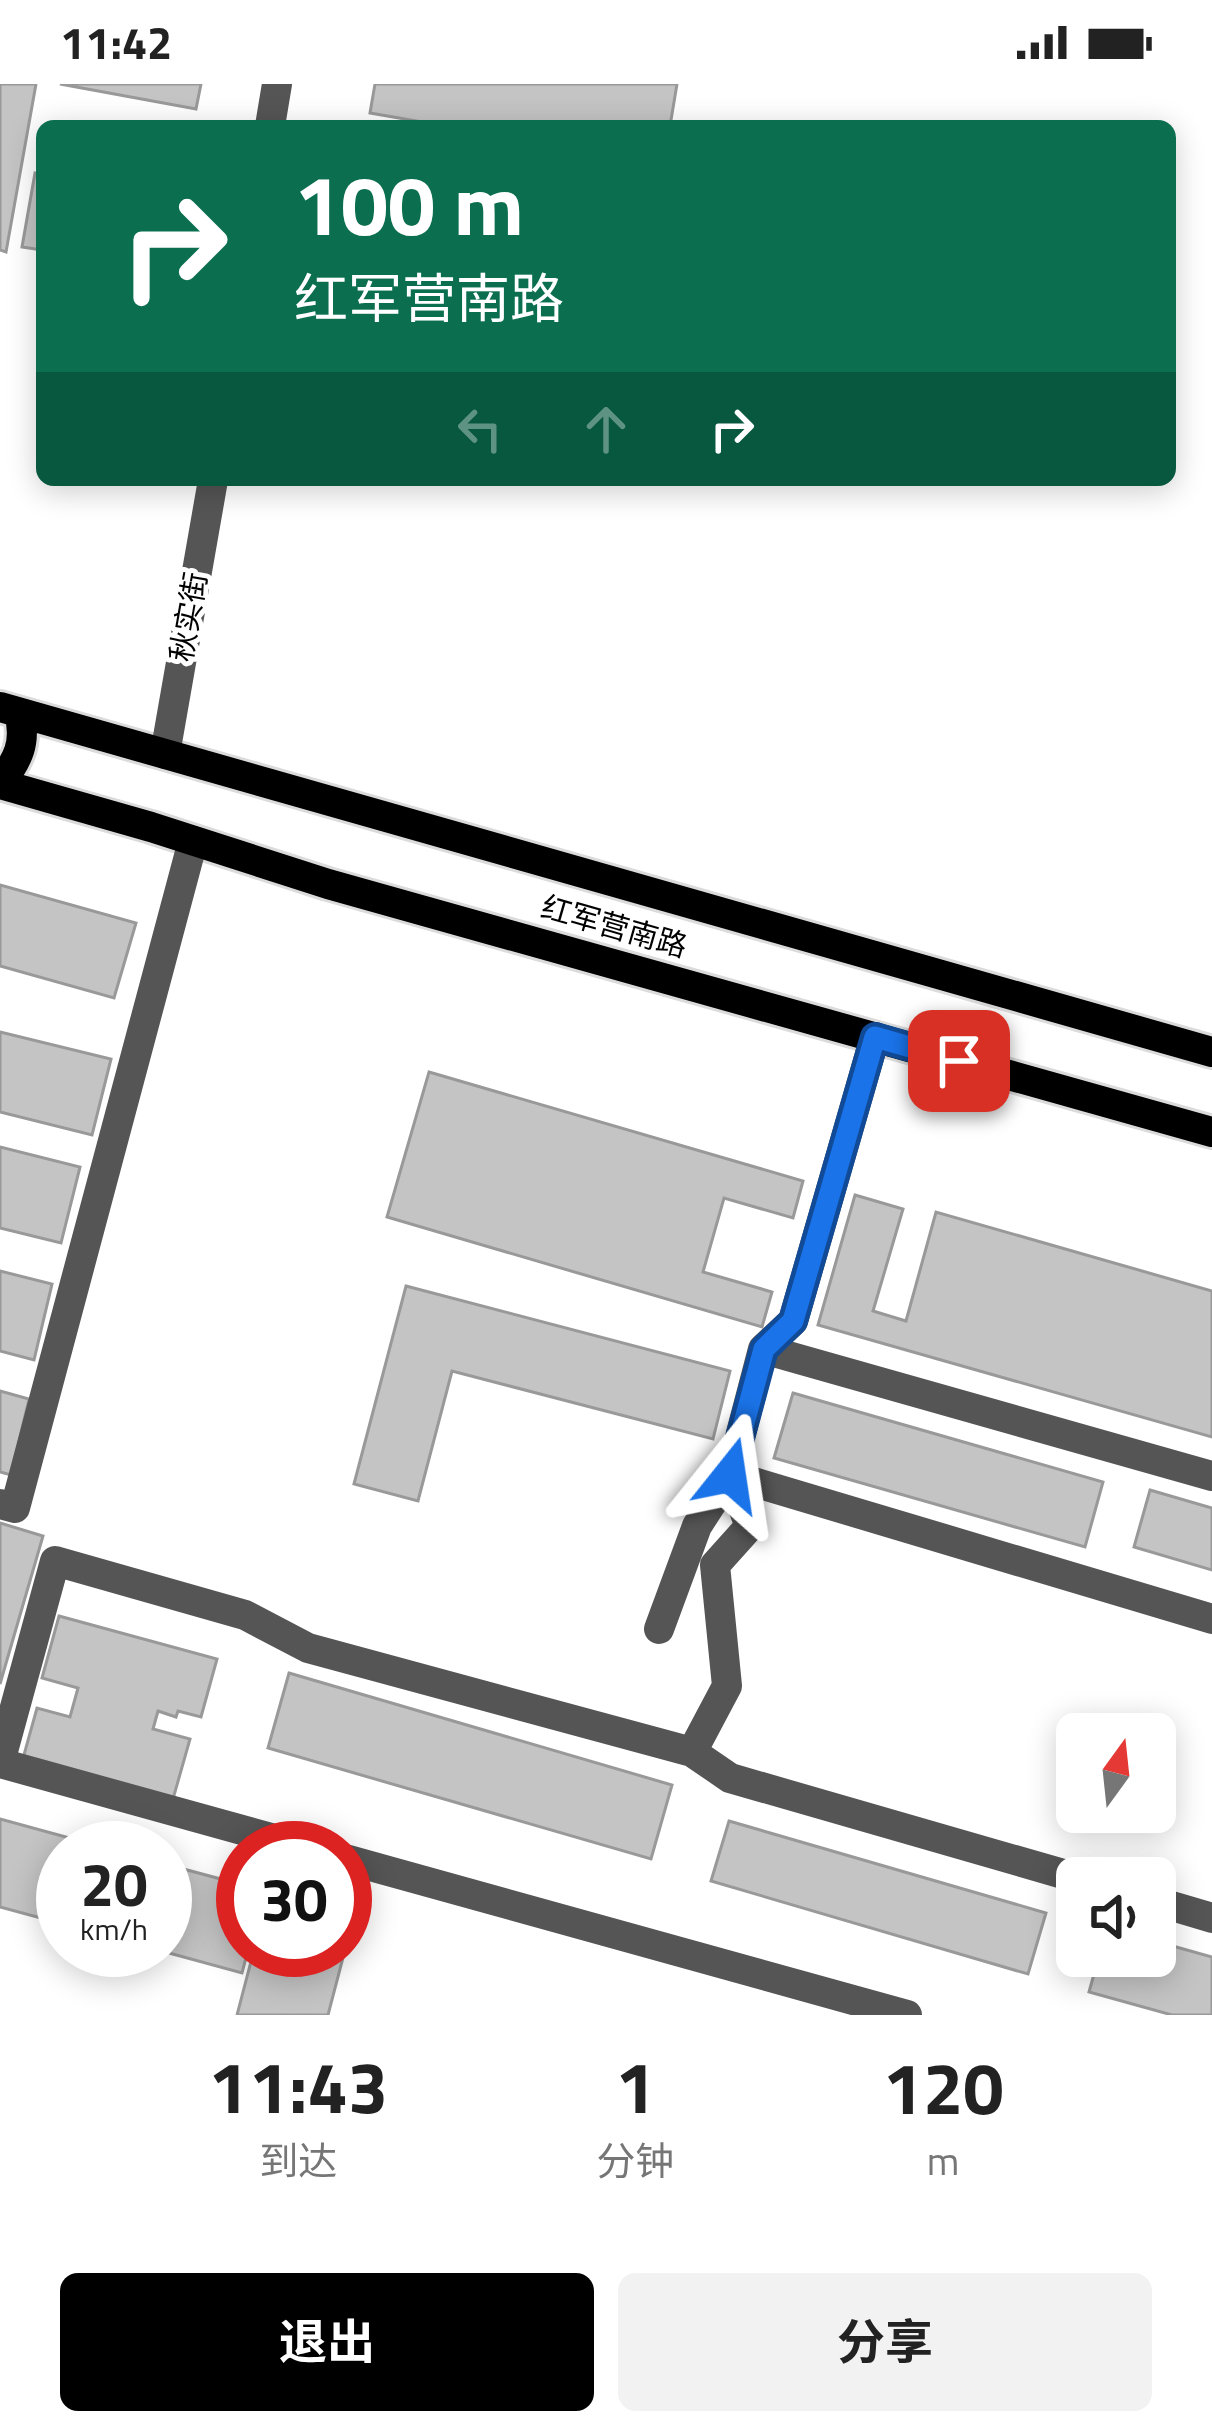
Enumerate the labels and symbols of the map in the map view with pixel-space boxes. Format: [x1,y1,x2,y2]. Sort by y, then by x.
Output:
street label: 秋实街 [158,569,218,665]
street label: 红军营南路 [536,883,693,969]
pin [908,1010,1010,1112]
position arrow [667,1412,793,1538]
north arrow [1056,1713,1176,1833]
speed limit sign: 30 [216,1821,372,1977]

